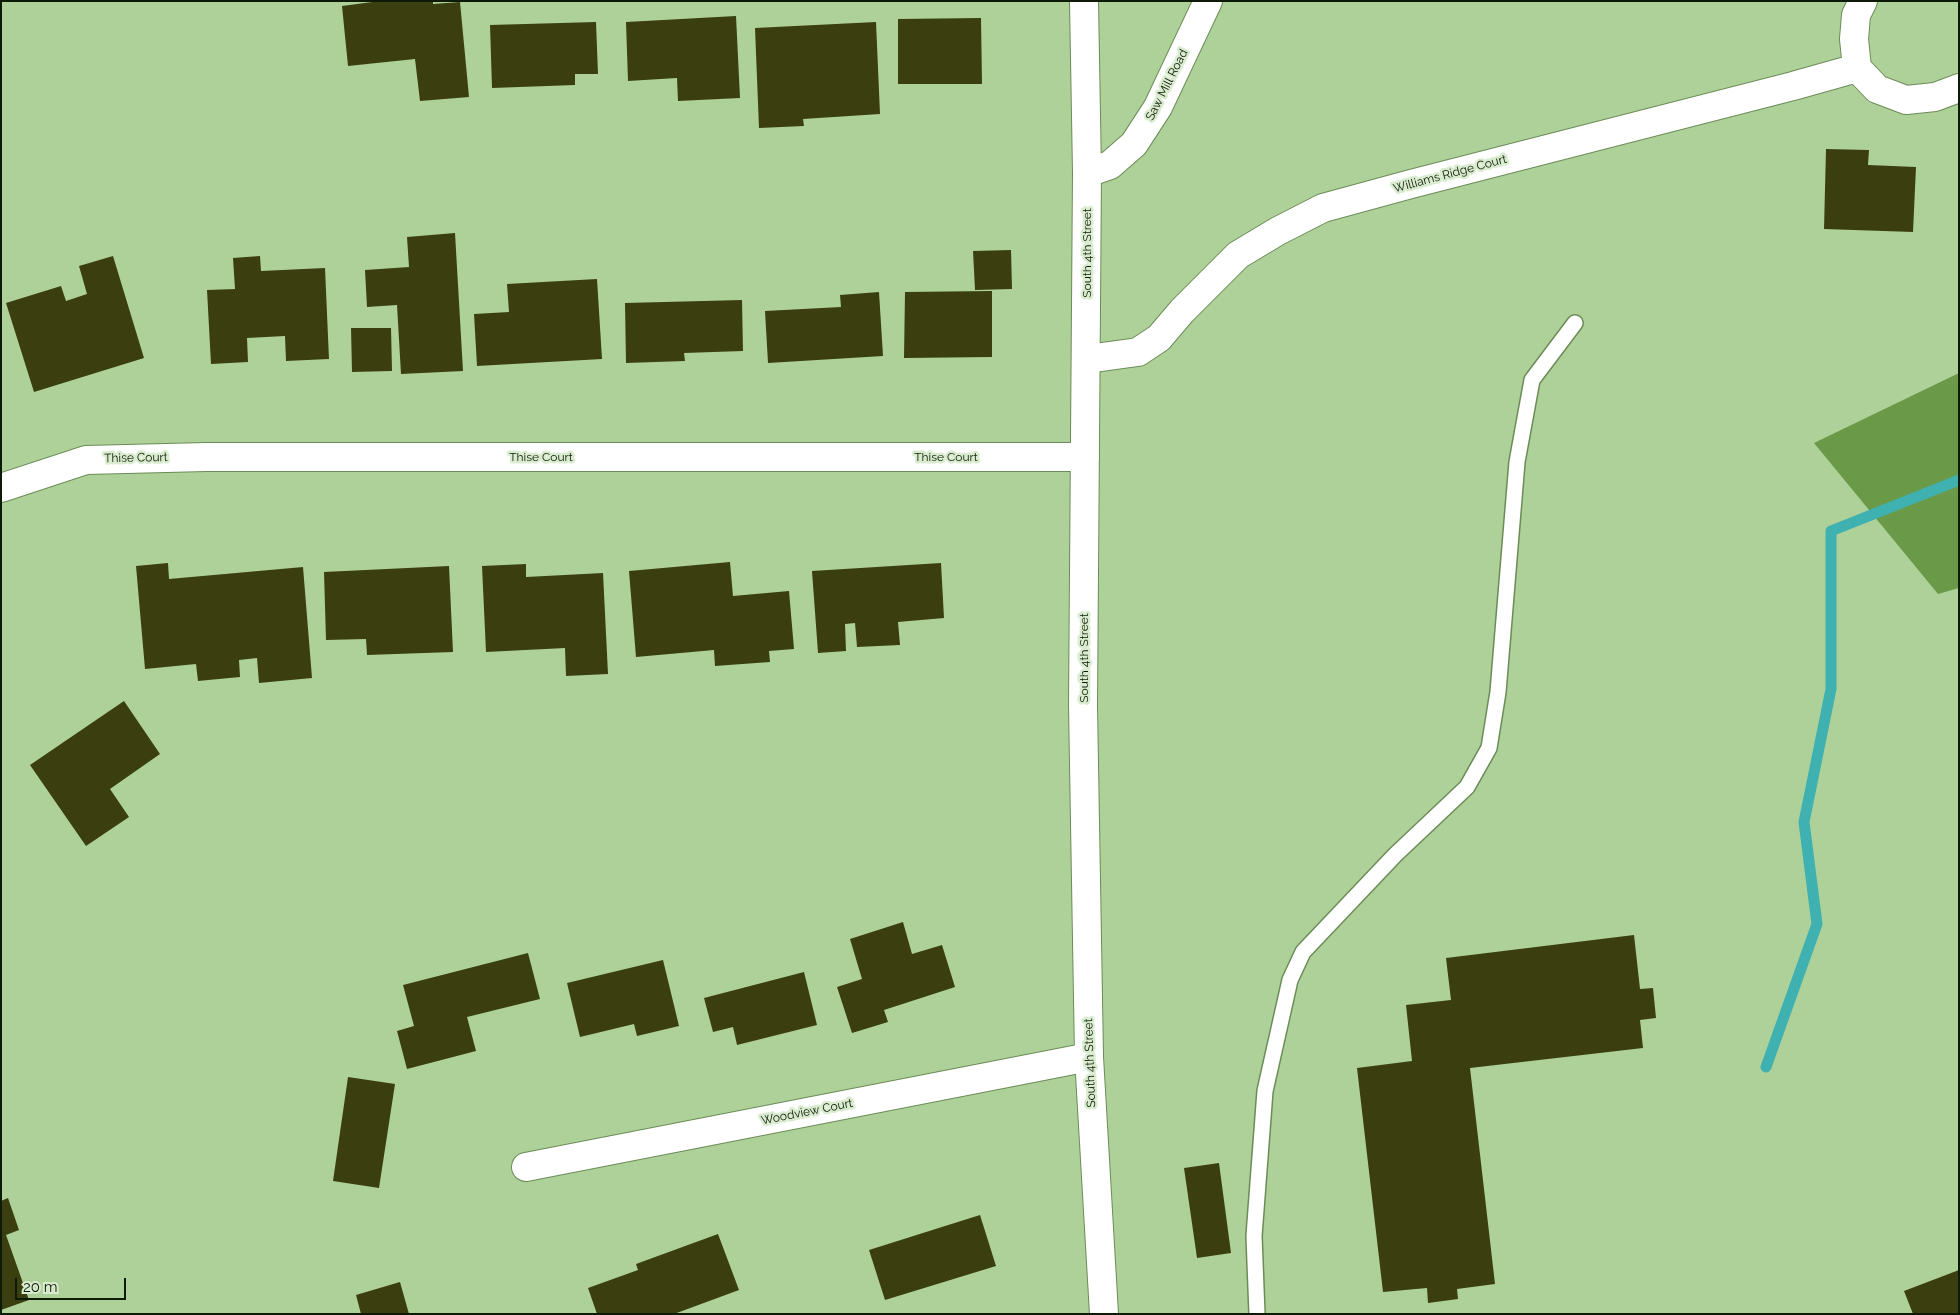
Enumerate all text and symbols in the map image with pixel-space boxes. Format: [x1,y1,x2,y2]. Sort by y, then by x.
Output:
street label: Saw Mill Road [1143,47,1191,123]
street label: Williams Ridge Court [1392,152,1508,196]
street label: South 4th Street [1080,208,1094,298]
street label: Thise Court [104,450,168,466]
street label: Thise Court [509,450,573,464]
street label: Thise Court [914,450,978,464]
street label: South 4th Street [1077,613,1091,703]
street label: South 4th Street [1081,1018,1099,1108]
street label: Woodview Court [760,1096,854,1128]
scale bar [18,1268,129,1300]
text: 20 m [23,1278,58,1296]

